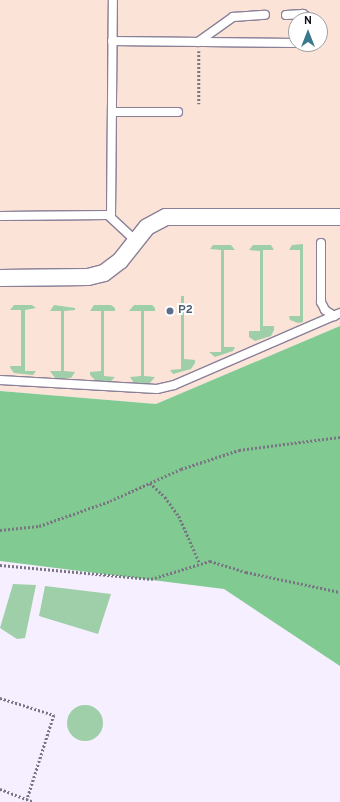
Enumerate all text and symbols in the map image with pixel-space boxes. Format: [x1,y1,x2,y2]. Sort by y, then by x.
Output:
north arrow [288,12,328,52]
text: N [304,14,312,28]
place label: P2 [178,304,193,318]
marker: P2 [165,306,175,316]

